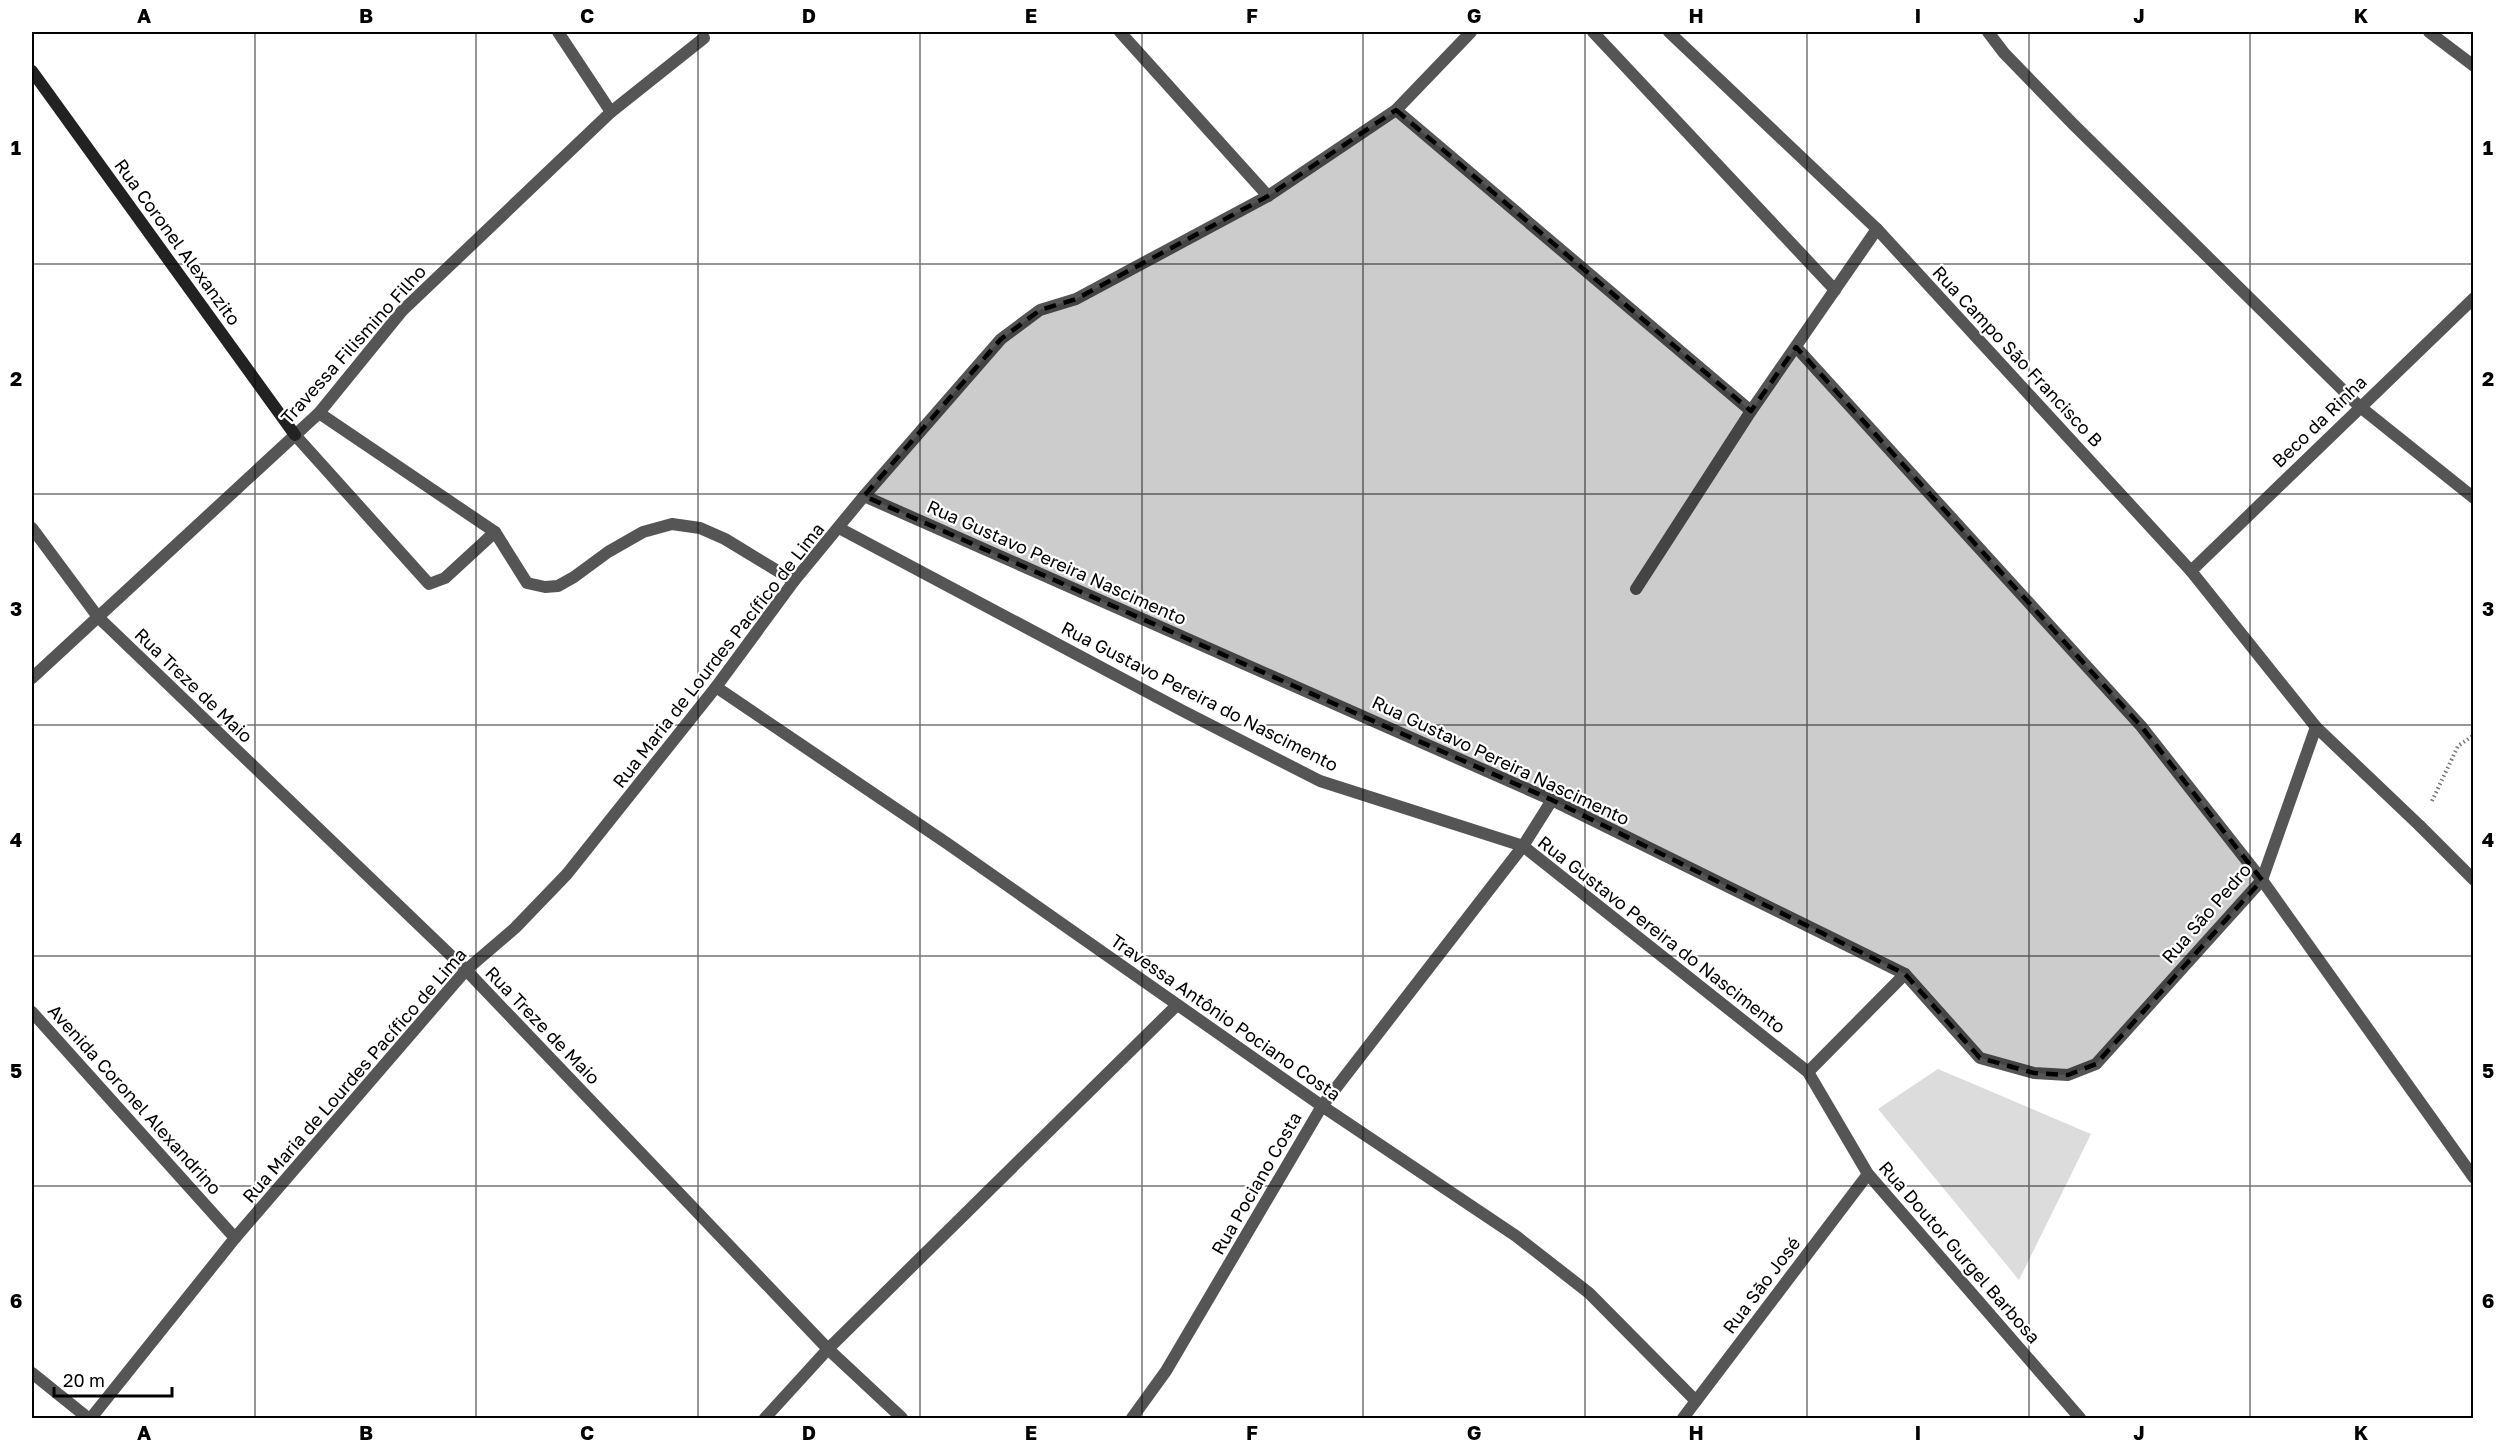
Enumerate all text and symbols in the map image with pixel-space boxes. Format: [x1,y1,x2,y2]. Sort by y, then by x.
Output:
text: A [137,3,151,27]
text: B [359,3,373,27]
text: C [580,3,594,27]
text: D [802,3,816,27]
text: E [1025,3,1037,27]
text: F [1246,3,1258,27]
text: G [1467,3,1481,27]
text: H [1688,3,1704,27]
text: I [1915,3,1921,27]
text: J [2133,3,2145,27]
text: K [2354,3,2369,27]
text: 1 [11,135,21,159]
text: 1 [2483,135,2493,159]
street label: Rua Coronel Alexanzito [110,155,246,329]
street label: Travessa Filismino Filho [276,260,430,428]
street label: Rua Campo São Francisco B [1928,261,2108,451]
text: 2 [10,366,22,390]
text: 2 [2482,366,2494,390]
street label: Beco da Rinha [2267,370,2371,472]
street label: Rua Gustavo Pereira Nascimento [924,495,1190,629]
street label: Rua Maria de Lourdes Pacífico de Lima [608,518,828,792]
text: 3 [10,596,22,620]
text: 3 [2482,596,2494,620]
street label: Rua Gustavo Pereira do Nascimento [1058,616,1342,776]
street label: Rua Treze de Maio [130,623,258,747]
street label: Rua Gustavo Pereira Nascimento [1369,691,1633,829]
text: 4 [10,827,22,851]
text: 4 [2482,827,2494,851]
street label: Rua Gustavo Pereira do Nascimento [1534,831,1790,1037]
street label: Rua Sāo Pedro [2157,859,2255,967]
street label: Travessa Antônio Pociano Costa [1107,929,1345,1105]
street label: Rua Maria de Lourdes Pacífico de Lima [237,943,471,1207]
street label: Rua Treze de Maio [481,961,605,1089]
street label: Avenida Coronel Alexandrino [44,999,226,1199]
text: 5 [10,1058,22,1082]
text: 5 [2482,1058,2494,1082]
street label: Rua Pociano Costa [1206,1108,1306,1258]
street label: Rua Doutor Gurgel Barbosa [1875,1156,2045,1348]
street label: Rua São José [1718,1232,1804,1338]
text: 6 [10,1288,22,1312]
text: 6 [2482,1288,2494,1312]
scale bar [54,1360,172,1398]
text: 20 m [63,1369,105,1391]
text: A [137,1420,151,1444]
text: B [359,1420,373,1444]
text: C [580,1420,594,1444]
text: D [802,1420,816,1444]
text: E [1025,1420,1037,1444]
text: F [1246,1420,1258,1444]
text: G [1467,1420,1481,1444]
text: H [1688,1420,1704,1444]
text: I [1915,1420,1921,1444]
text: J [2133,1420,2145,1444]
text: K [2354,1420,2369,1444]

